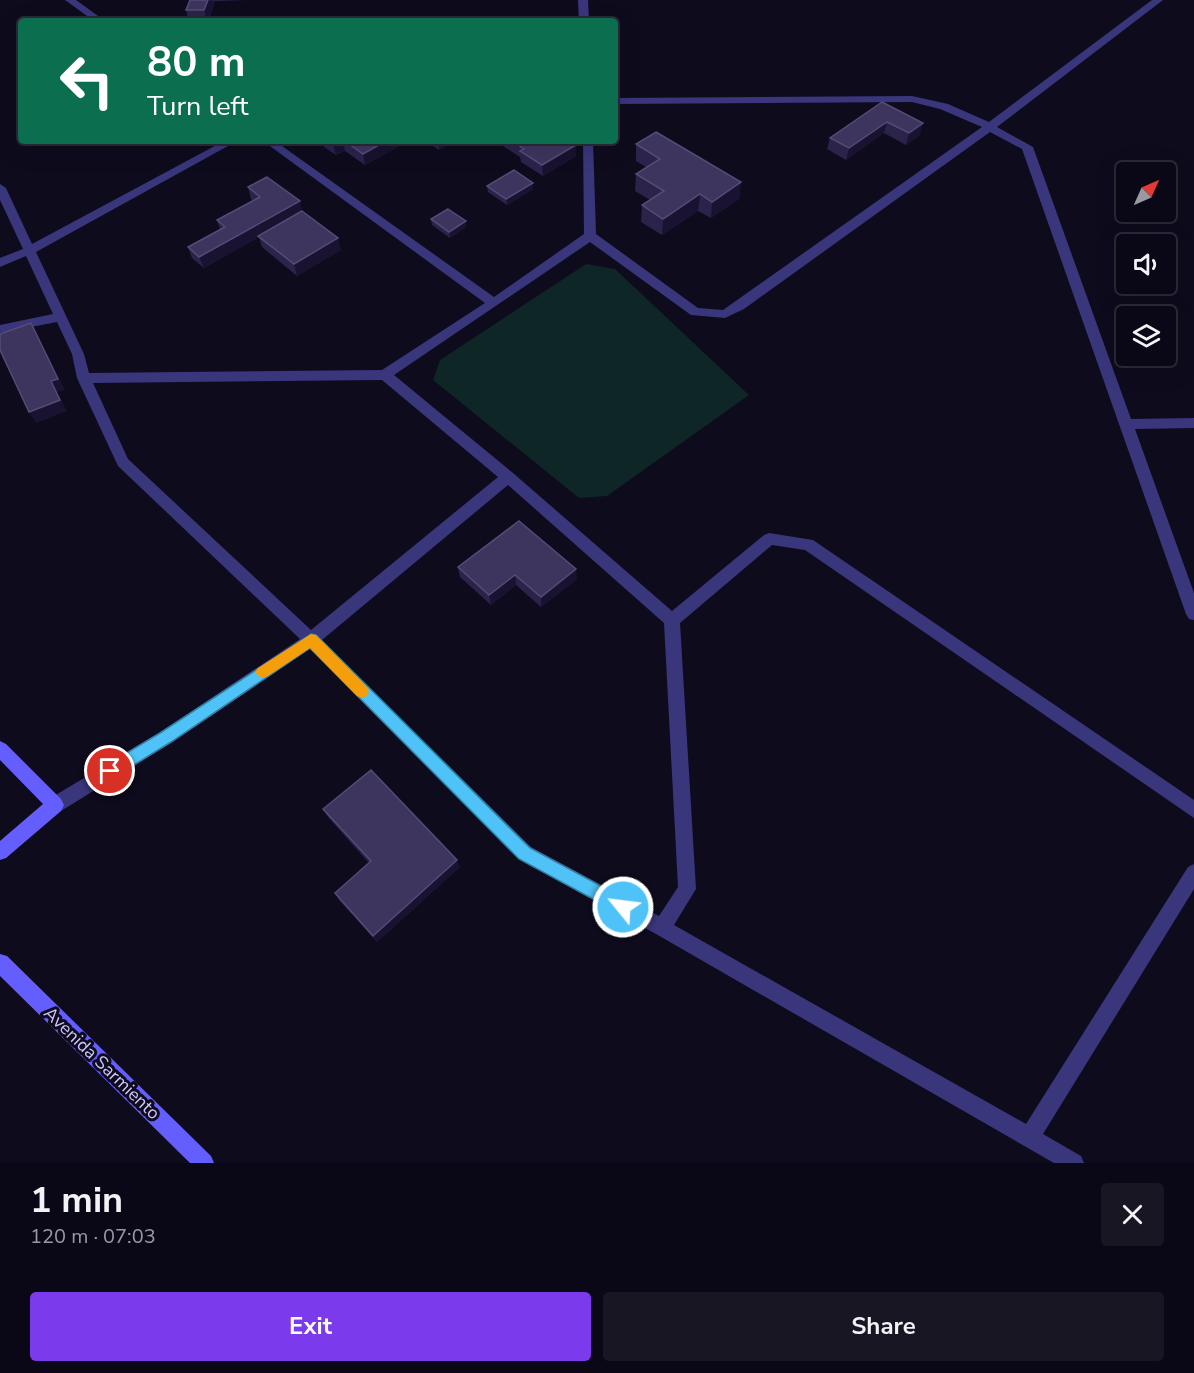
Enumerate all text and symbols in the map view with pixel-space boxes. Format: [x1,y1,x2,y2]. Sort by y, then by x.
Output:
text: 80 m [147,34,246,91]
icon: left [48,42,126,120]
text: Turn left [147,88,248,125]
north arrow [1116,162,1176,222]
map controls [1116,162,1176,366]
button: sound [1116,234,1176,294]
button: layers [1116,306,1176,366]
pin [84,745,135,796]
icon: arrive [93,754,126,787]
position arrow [591,875,655,939]
street label: Avenida Sarmiento [39,1001,165,1125]
text: 1 min [30,1176,123,1225]
button: close [1101,1183,1164,1246]
text: 120 m · 07:03 [30,1223,156,1250]
button: Exit [30,1292,591,1361]
button: Share [603,1292,1164,1361]

